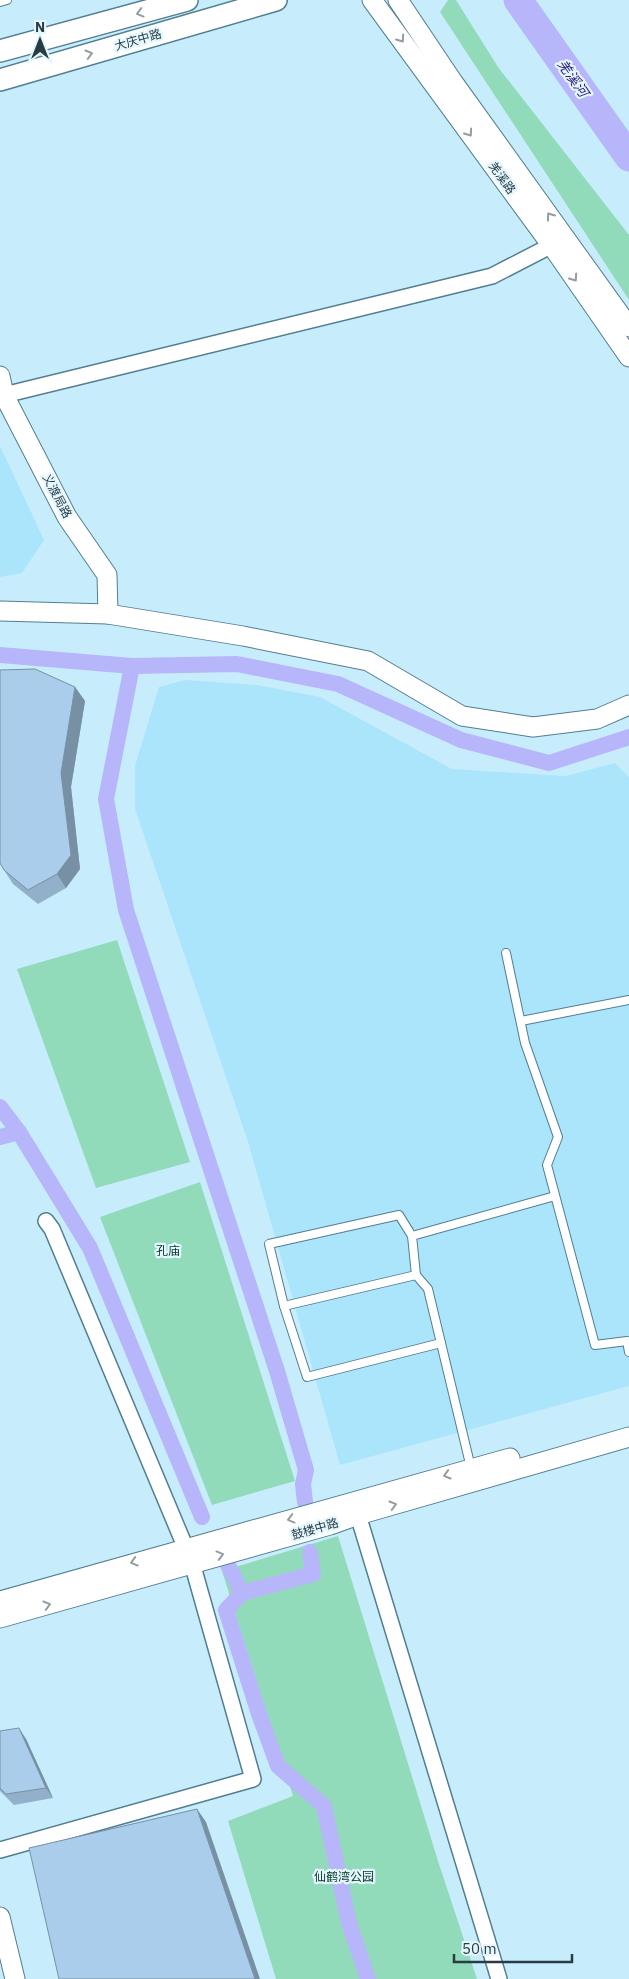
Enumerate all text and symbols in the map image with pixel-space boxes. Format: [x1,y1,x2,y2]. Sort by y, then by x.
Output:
one-way arrow [137,7,145,17]
north arrow [15,15,65,65]
text: N [35,18,45,36]
street label: 大庆中路 [113,26,163,53]
one-way arrow [395,33,404,43]
one-way arrow [85,49,94,60]
water label: 羌溪河 [554,56,594,103]
one-way arrow [463,127,472,136]
street label: 羌溪路 [486,159,519,197]
one-way arrow [547,212,556,222]
one-way arrow [568,273,577,282]
street label: 义渡局路 [40,471,75,520]
park label: 孔庙 [156,1243,180,1258]
one-way arrow [444,1470,452,1480]
one-way arrow [388,1500,397,1511]
one-way arrow [287,1513,295,1523]
street label: 鼓楼中路 [290,1515,340,1542]
one-way arrow [215,1550,224,1561]
one-way arrow [131,1557,139,1567]
one-way arrow [42,1600,50,1610]
park label: 仙鹤湾公园 [314,1869,374,1884]
scale bar [454,1932,572,1964]
text: 50 m [462,1939,497,1958]

